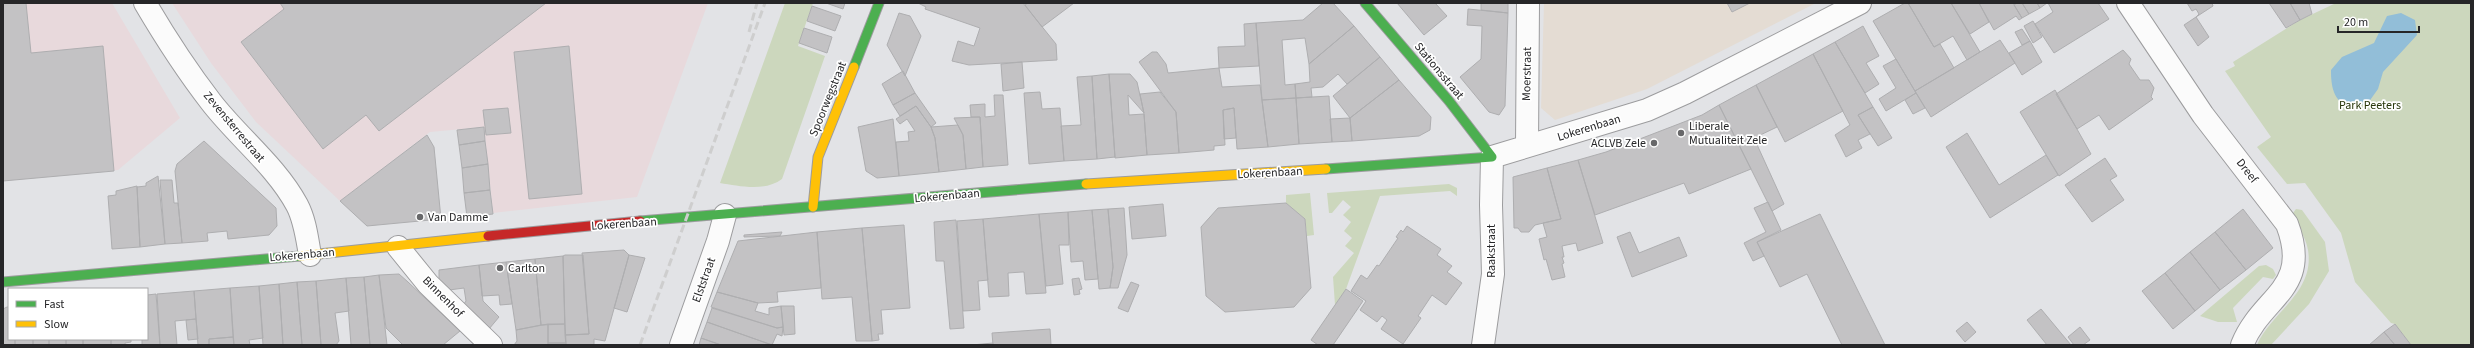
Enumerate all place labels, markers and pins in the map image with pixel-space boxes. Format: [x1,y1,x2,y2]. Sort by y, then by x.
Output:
place label: Liberale Mutualiteit Zele [1689,118,1767,149]
marker: Liberale Mutualiteit Zele [1676,128,1686,138]
place label: ACLVB Zele [1591,135,1646,152]
marker: ACLVB Zele [1649,138,1659,148]
place label: Van Damme [428,209,488,226]
marker: Van Damme [415,212,425,222]
place label: Carlton [508,260,545,277]
marker: Carlton [495,263,505,273]

